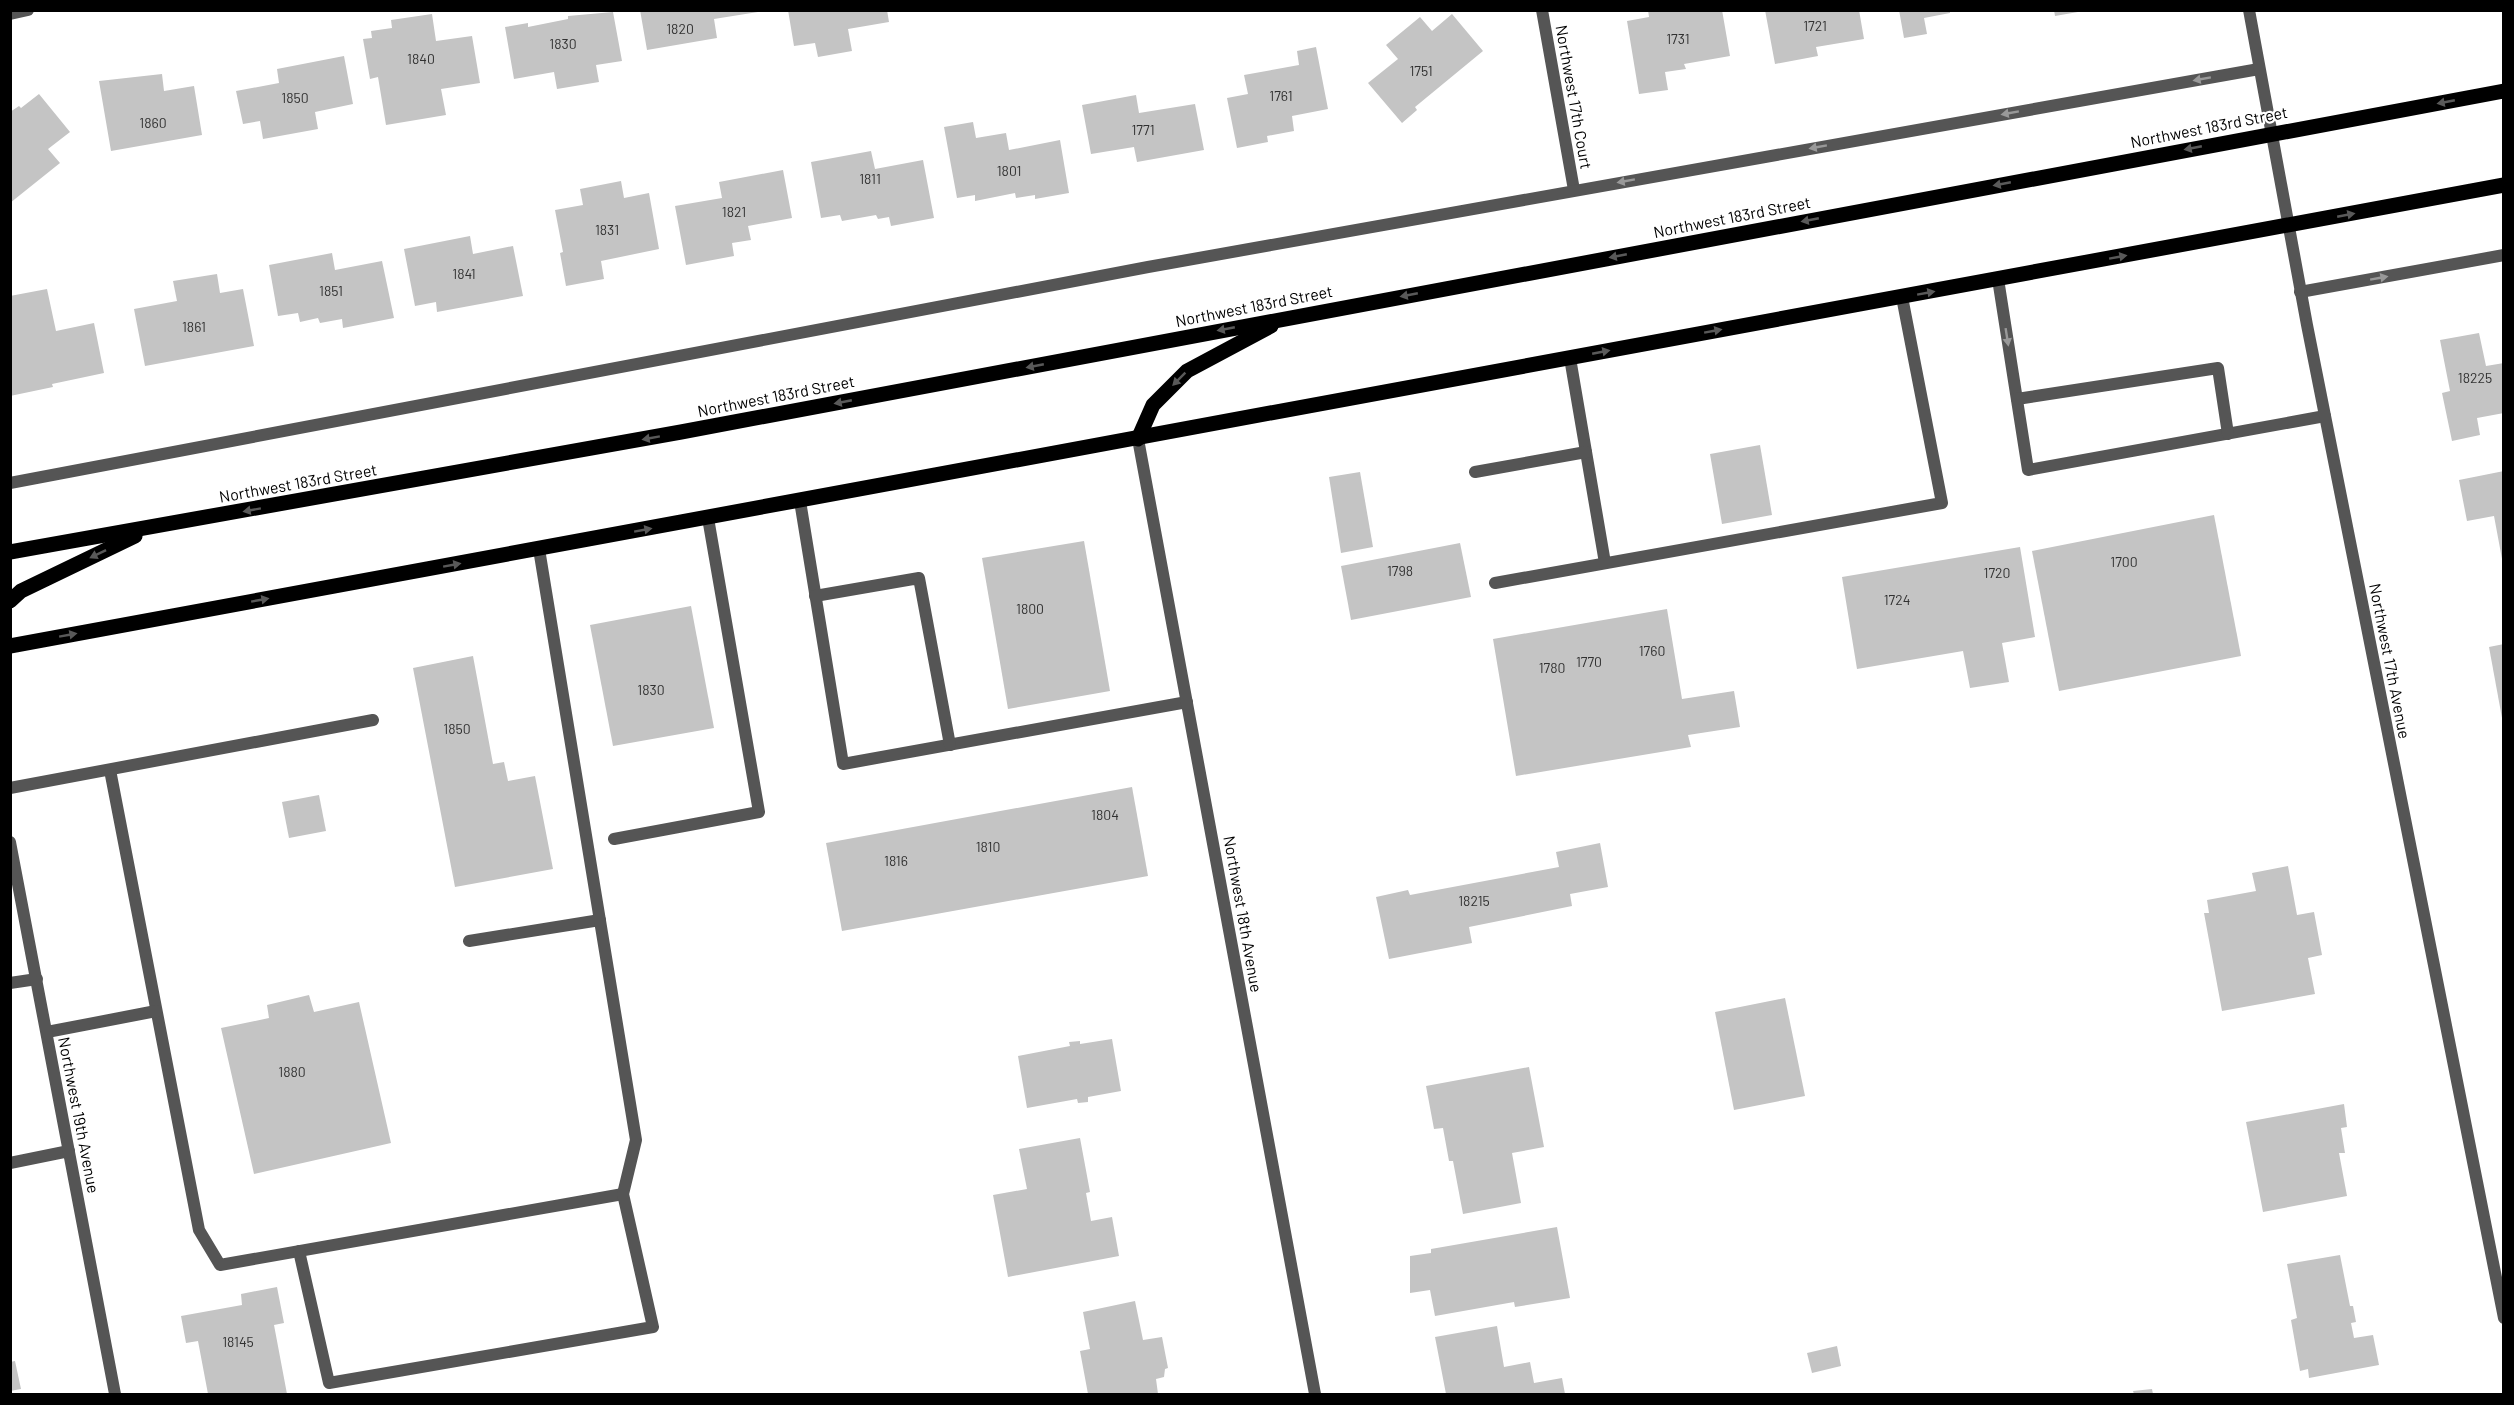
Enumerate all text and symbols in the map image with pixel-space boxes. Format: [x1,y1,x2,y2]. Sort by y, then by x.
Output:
house number: 1721 [1803,17,1827,34]
house number: 1820 [666,20,694,37]
street label: Northwest 17th Court [1552,23,1597,170]
house number: 1731 [1666,30,1690,47]
house number: 1830 [549,35,577,52]
house number: 1840 [407,50,435,67]
house number: 1751 [1409,62,1433,79]
one-way arrow [2192,75,2211,84]
house number: 1761 [1269,87,1293,104]
house number: 1850 [281,89,309,106]
one-way arrow [2436,98,2455,107]
street label: Northwest 183rd Street [2129,102,2289,151]
one-way arrow [2000,109,2019,118]
house number: 1860 [139,114,167,131]
house number: 1771 [1131,121,1155,138]
one-way arrow [1808,143,1827,152]
one-way arrow [2184,144,2203,153]
house number: 1801 [997,162,1021,179]
house number: 1811 [859,170,881,187]
one-way arrow [1616,176,1635,185]
one-way arrow [1992,180,2011,189]
street label: Northwest 183rd Street [1652,192,1812,241]
house number: 1821 [722,203,746,220]
one-way arrow [2336,210,2355,219]
one-way arrow [1800,216,1819,225]
house number: 1831 [595,221,619,238]
one-way arrow [1609,252,1628,261]
one-way arrow [2108,253,2127,262]
house number: 1841 [452,265,476,282]
one-way arrow [2369,273,2388,282]
street label: Northwest 183rd Street [1174,281,1334,330]
house number: 1851 [319,282,343,299]
one-way arrow [1916,288,1935,297]
one-way arrow [1399,291,1418,300]
house number: 1861 [182,318,206,335]
one-way arrow [1217,325,1236,334]
one-way arrow [1704,327,1723,336]
one-way arrow [2003,328,2012,347]
one-way arrow [1592,347,1611,356]
one-way arrow [1025,362,1044,371]
house number: 18225 [2458,369,2492,386]
street label: Northwest 183rd Street [696,371,856,420]
one-way arrow [1172,371,1186,385]
one-way arrow [833,398,852,407]
one-way arrow [642,434,661,443]
street label: Northwest 183rd Street [218,459,378,506]
one-way arrow [243,506,262,515]
one-way arrow [634,525,653,534]
one-way arrow [90,549,107,559]
house number: 1700 [2110,553,2138,570]
one-way arrow [442,560,461,569]
house number: 1798 [1387,562,1413,579]
house number: 1720 [1984,564,2010,581]
street label: Northwest 17th Avenue [2366,582,2415,740]
house number: 1724 [1884,591,1910,608]
one-way arrow [251,595,270,604]
house number: 1800 [1016,600,1044,617]
one-way arrow [59,631,78,640]
house number: 1760 [1639,642,1665,659]
house number: 1770 [1576,653,1602,670]
house number: 1780 [1539,659,1565,676]
house number: 1830 [637,681,665,698]
house number: 1850 [443,720,471,737]
house number: 1804 [1091,806,1119,823]
street label: Northwest 18th Avenue [1220,834,1267,994]
house number: 1810 [976,838,1000,855]
house number: 1816 [884,852,908,869]
house number: 18215 [1458,892,1490,909]
street label: Northwest 19th Avenue [55,1035,104,1195]
house number: 1880 [278,1063,306,1080]
house number: 18145 [222,1333,254,1350]

